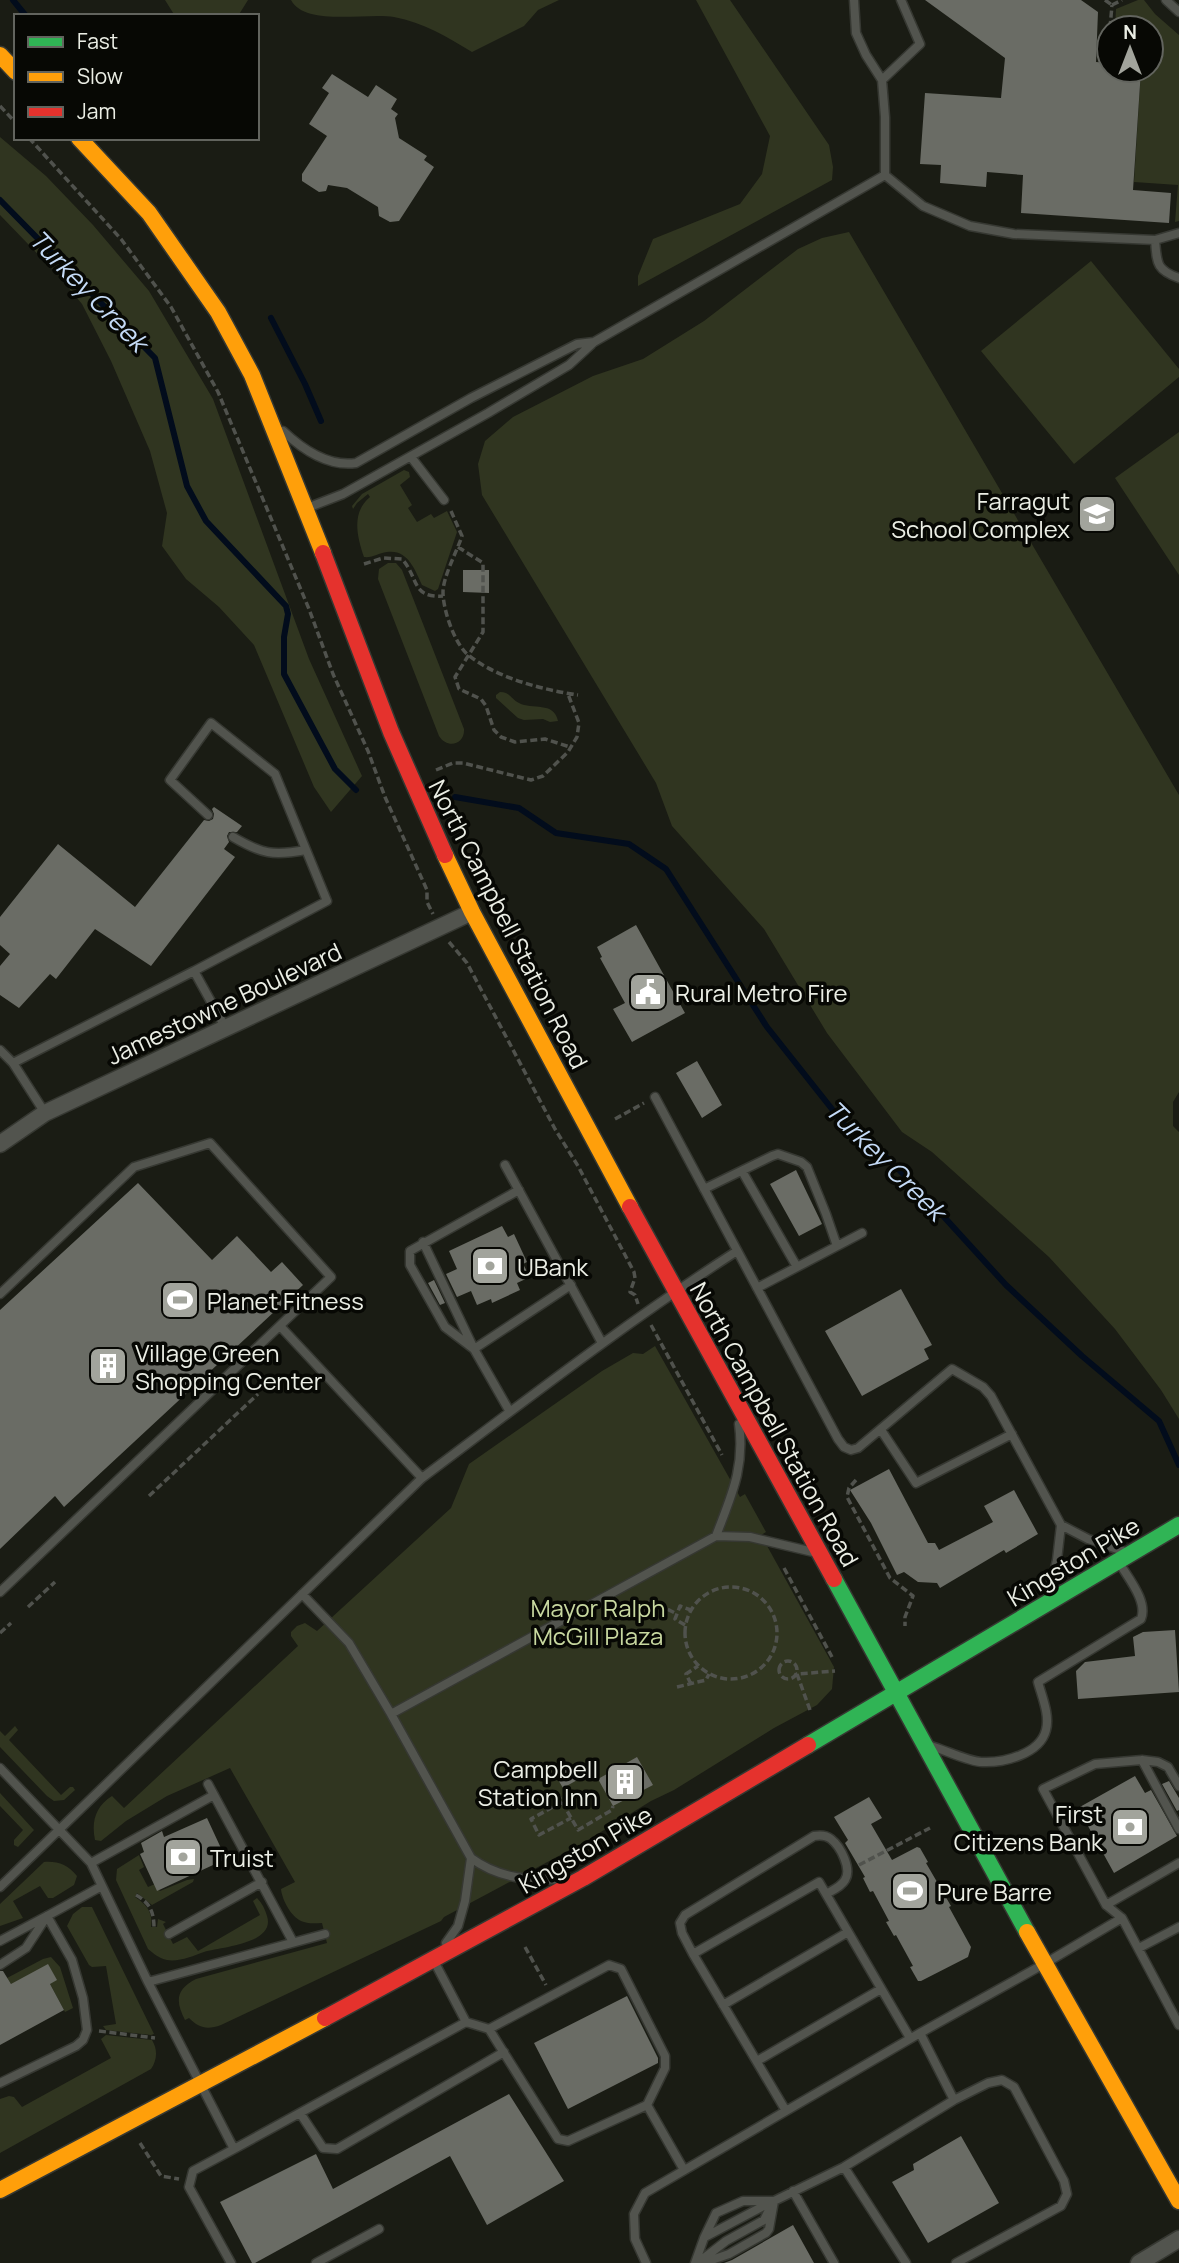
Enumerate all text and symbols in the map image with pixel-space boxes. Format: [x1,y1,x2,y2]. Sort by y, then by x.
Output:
legend [14,14,259,140]
north arrow [1095,14,1165,84]
text: N [1123,19,1137,45]
text: Fast [77,27,118,55]
text: Slow [77,62,123,90]
text: Jam [77,97,116,125]
water label: Turkey Creek [22,221,159,362]
place label: Farragut School Complex [891,484,1070,545]
school or university icon: Farragut School Complex [1076,493,1118,535]
street label: North Campbell Station Road [422,774,596,1074]
street label: Jamestowne Boulevard [101,934,347,1072]
public building icon: Rural Metro Fire [627,971,669,1013]
place label: Rural Metro Fire [675,976,848,1009]
water label: Turkey Creek [818,1092,957,1231]
bank icon: UBank [469,1245,511,1287]
place label: UBank [517,1250,589,1283]
street label: North Campbell Station Road [683,1276,867,1572]
sports icon: Planet Fitness [159,1279,201,1321]
place label: Planet Fitness [207,1284,364,1317]
place label: Village Green Shopping Center [135,1336,323,1397]
building icon: Village Green Shopping Center [87,1345,129,1387]
street label: Kingston Pike [1001,1508,1145,1614]
park label: Mayor Ralph McGill Plaza [530,1591,666,1652]
place label: Campbell Station Inn [478,1752,598,1813]
building icon: Campbell Station Inn [604,1761,646,1803]
street label: Kingston Pike [512,1797,658,1901]
place label: First Citizens Bank [954,1797,1104,1858]
bank icon: First Citizens Bank [1109,1806,1151,1848]
bank icon: Truist [162,1836,204,1878]
place label: Truist [210,1841,274,1874]
sports icon: Pure Barre [889,1870,931,1912]
place label: Pure Barre [937,1875,1052,1908]

